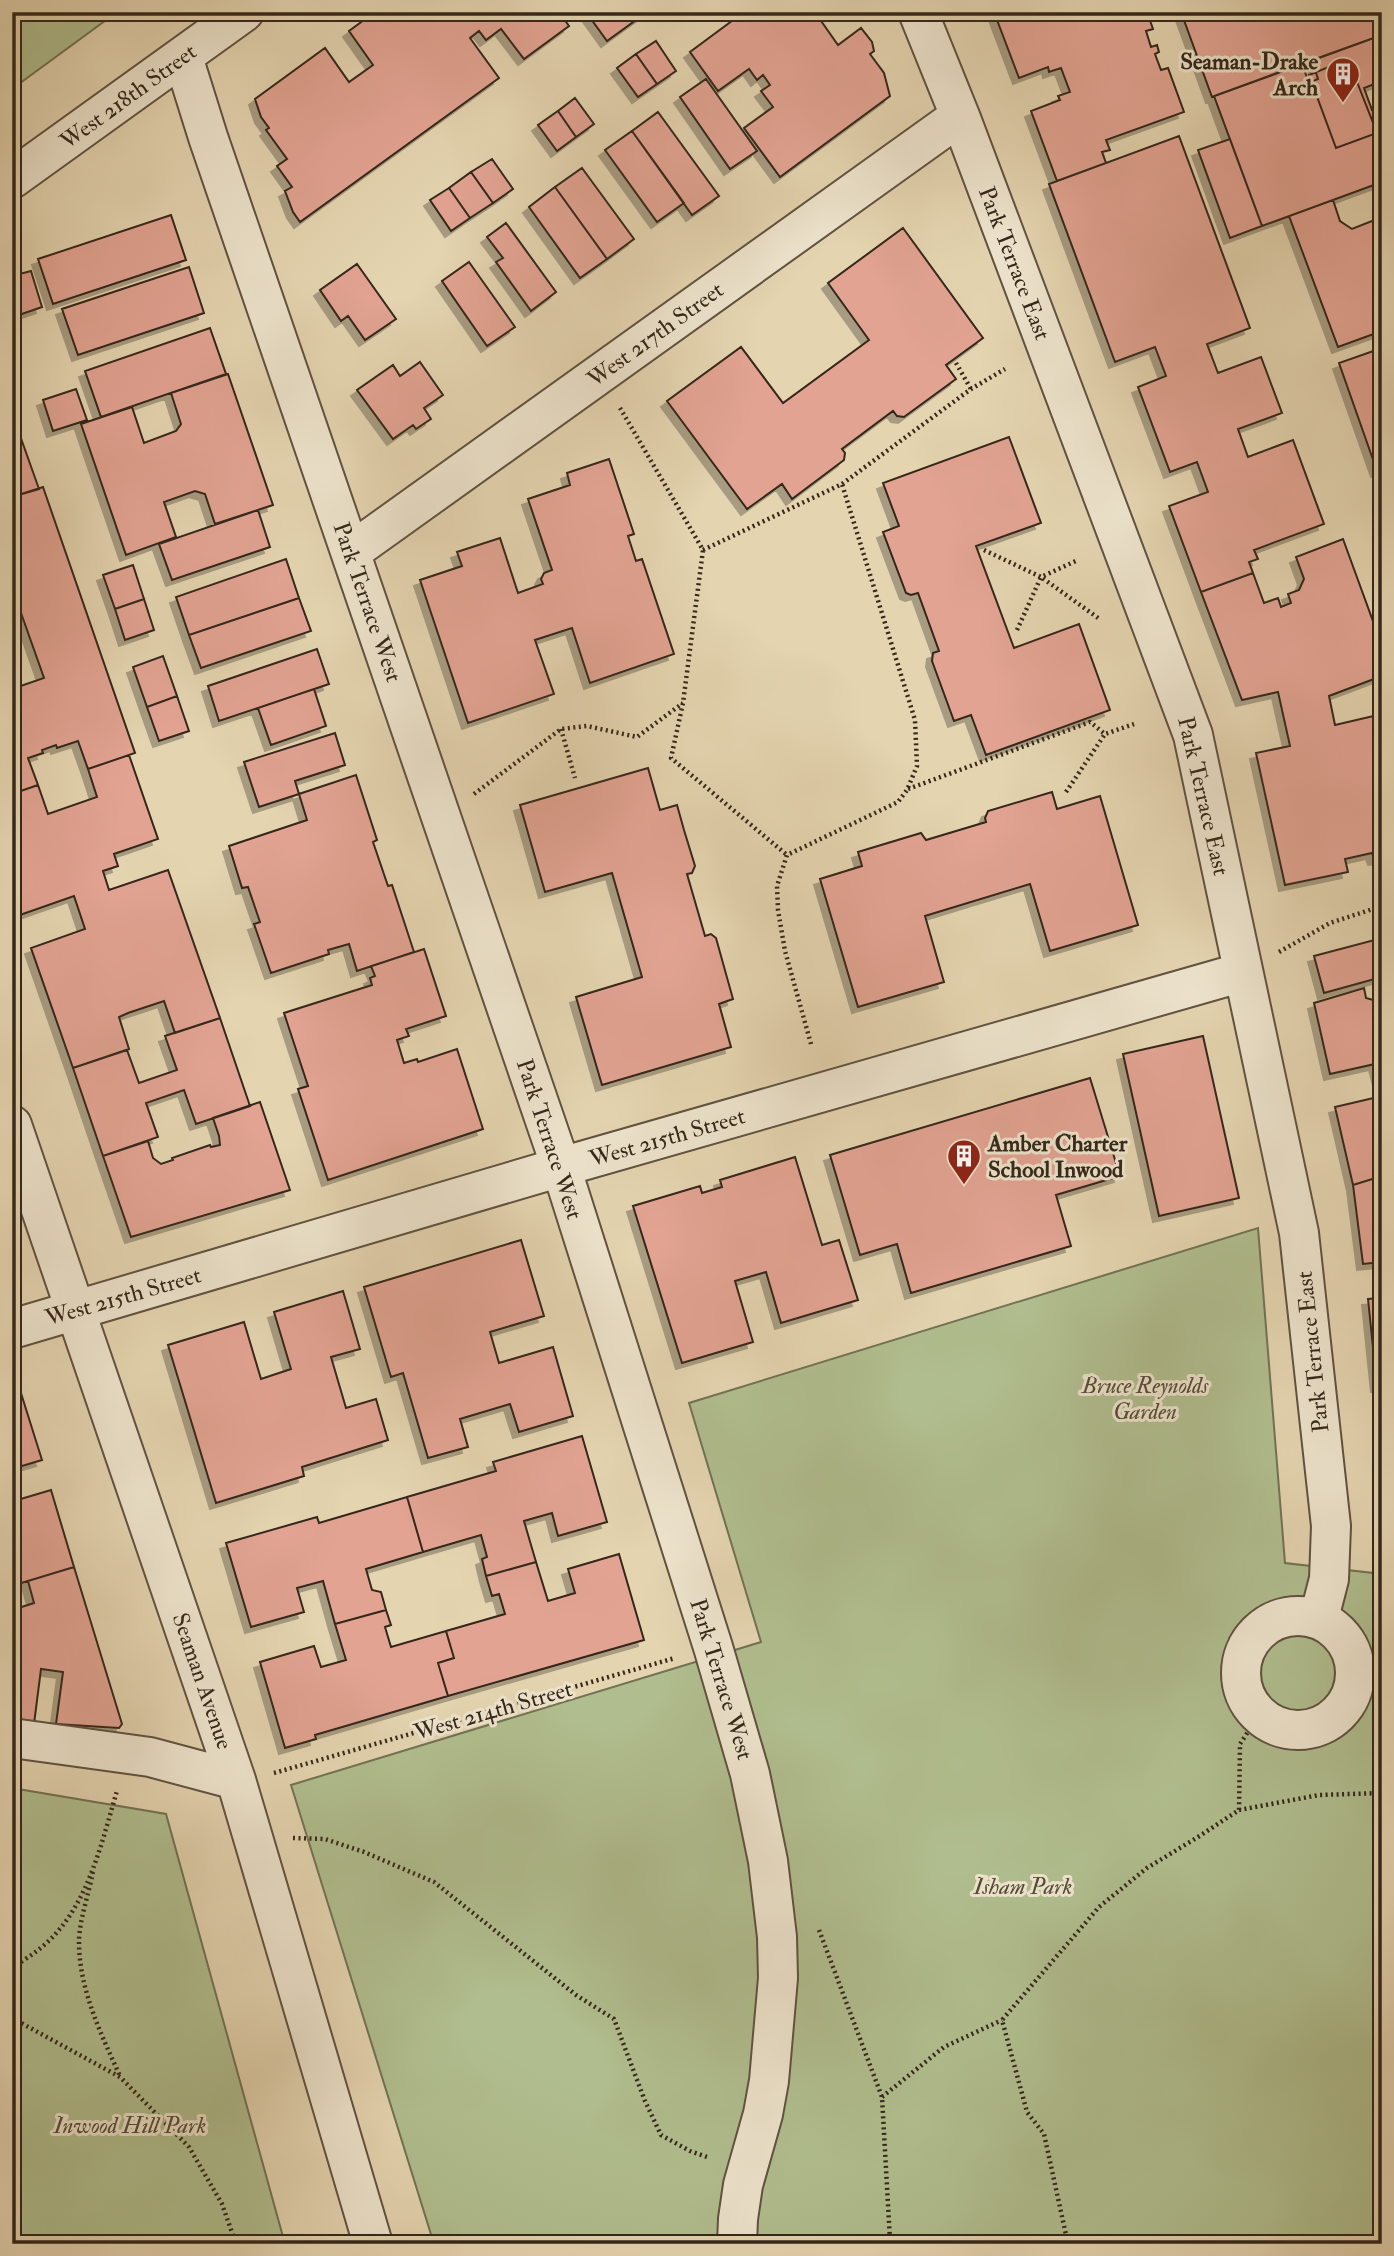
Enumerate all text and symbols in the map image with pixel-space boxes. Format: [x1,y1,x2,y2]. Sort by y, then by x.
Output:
street label: West 218th Street [54,37,202,156]
place label: Seaman-Drake Arch [1180,47,1318,102]
building icon: Seaman-Drake Arch [1324,55,1362,104]
street label: Park Terrace East [972,182,1057,344]
street label: West 217th Street [581,275,729,394]
street label: Park Terrace West [327,518,408,686]
street label: Park Terrace East [1171,714,1236,878]
street label: Park Terrace West [510,1055,589,1223]
street label: West 215th Street [585,1101,748,1174]
place label: Amber Charter School Inwood [987,1129,1128,1184]
building icon: Amber Charter School Inwood [945,1137,983,1186]
street label: West 215th Street [41,1260,204,1333]
street label: Park Terrace East [1290,1270,1335,1434]
park label: Bruce Reynolds Garden [1081,1371,1209,1426]
street label: Park Terrace West [683,1595,760,1763]
street label: Seaman Avenue [166,1609,240,1754]
street label: West 214th Street [410,1674,576,1747]
park label: Isham Park [973,1872,1072,1901]
park label: Inwood Hill Park [53,2111,206,2140]

